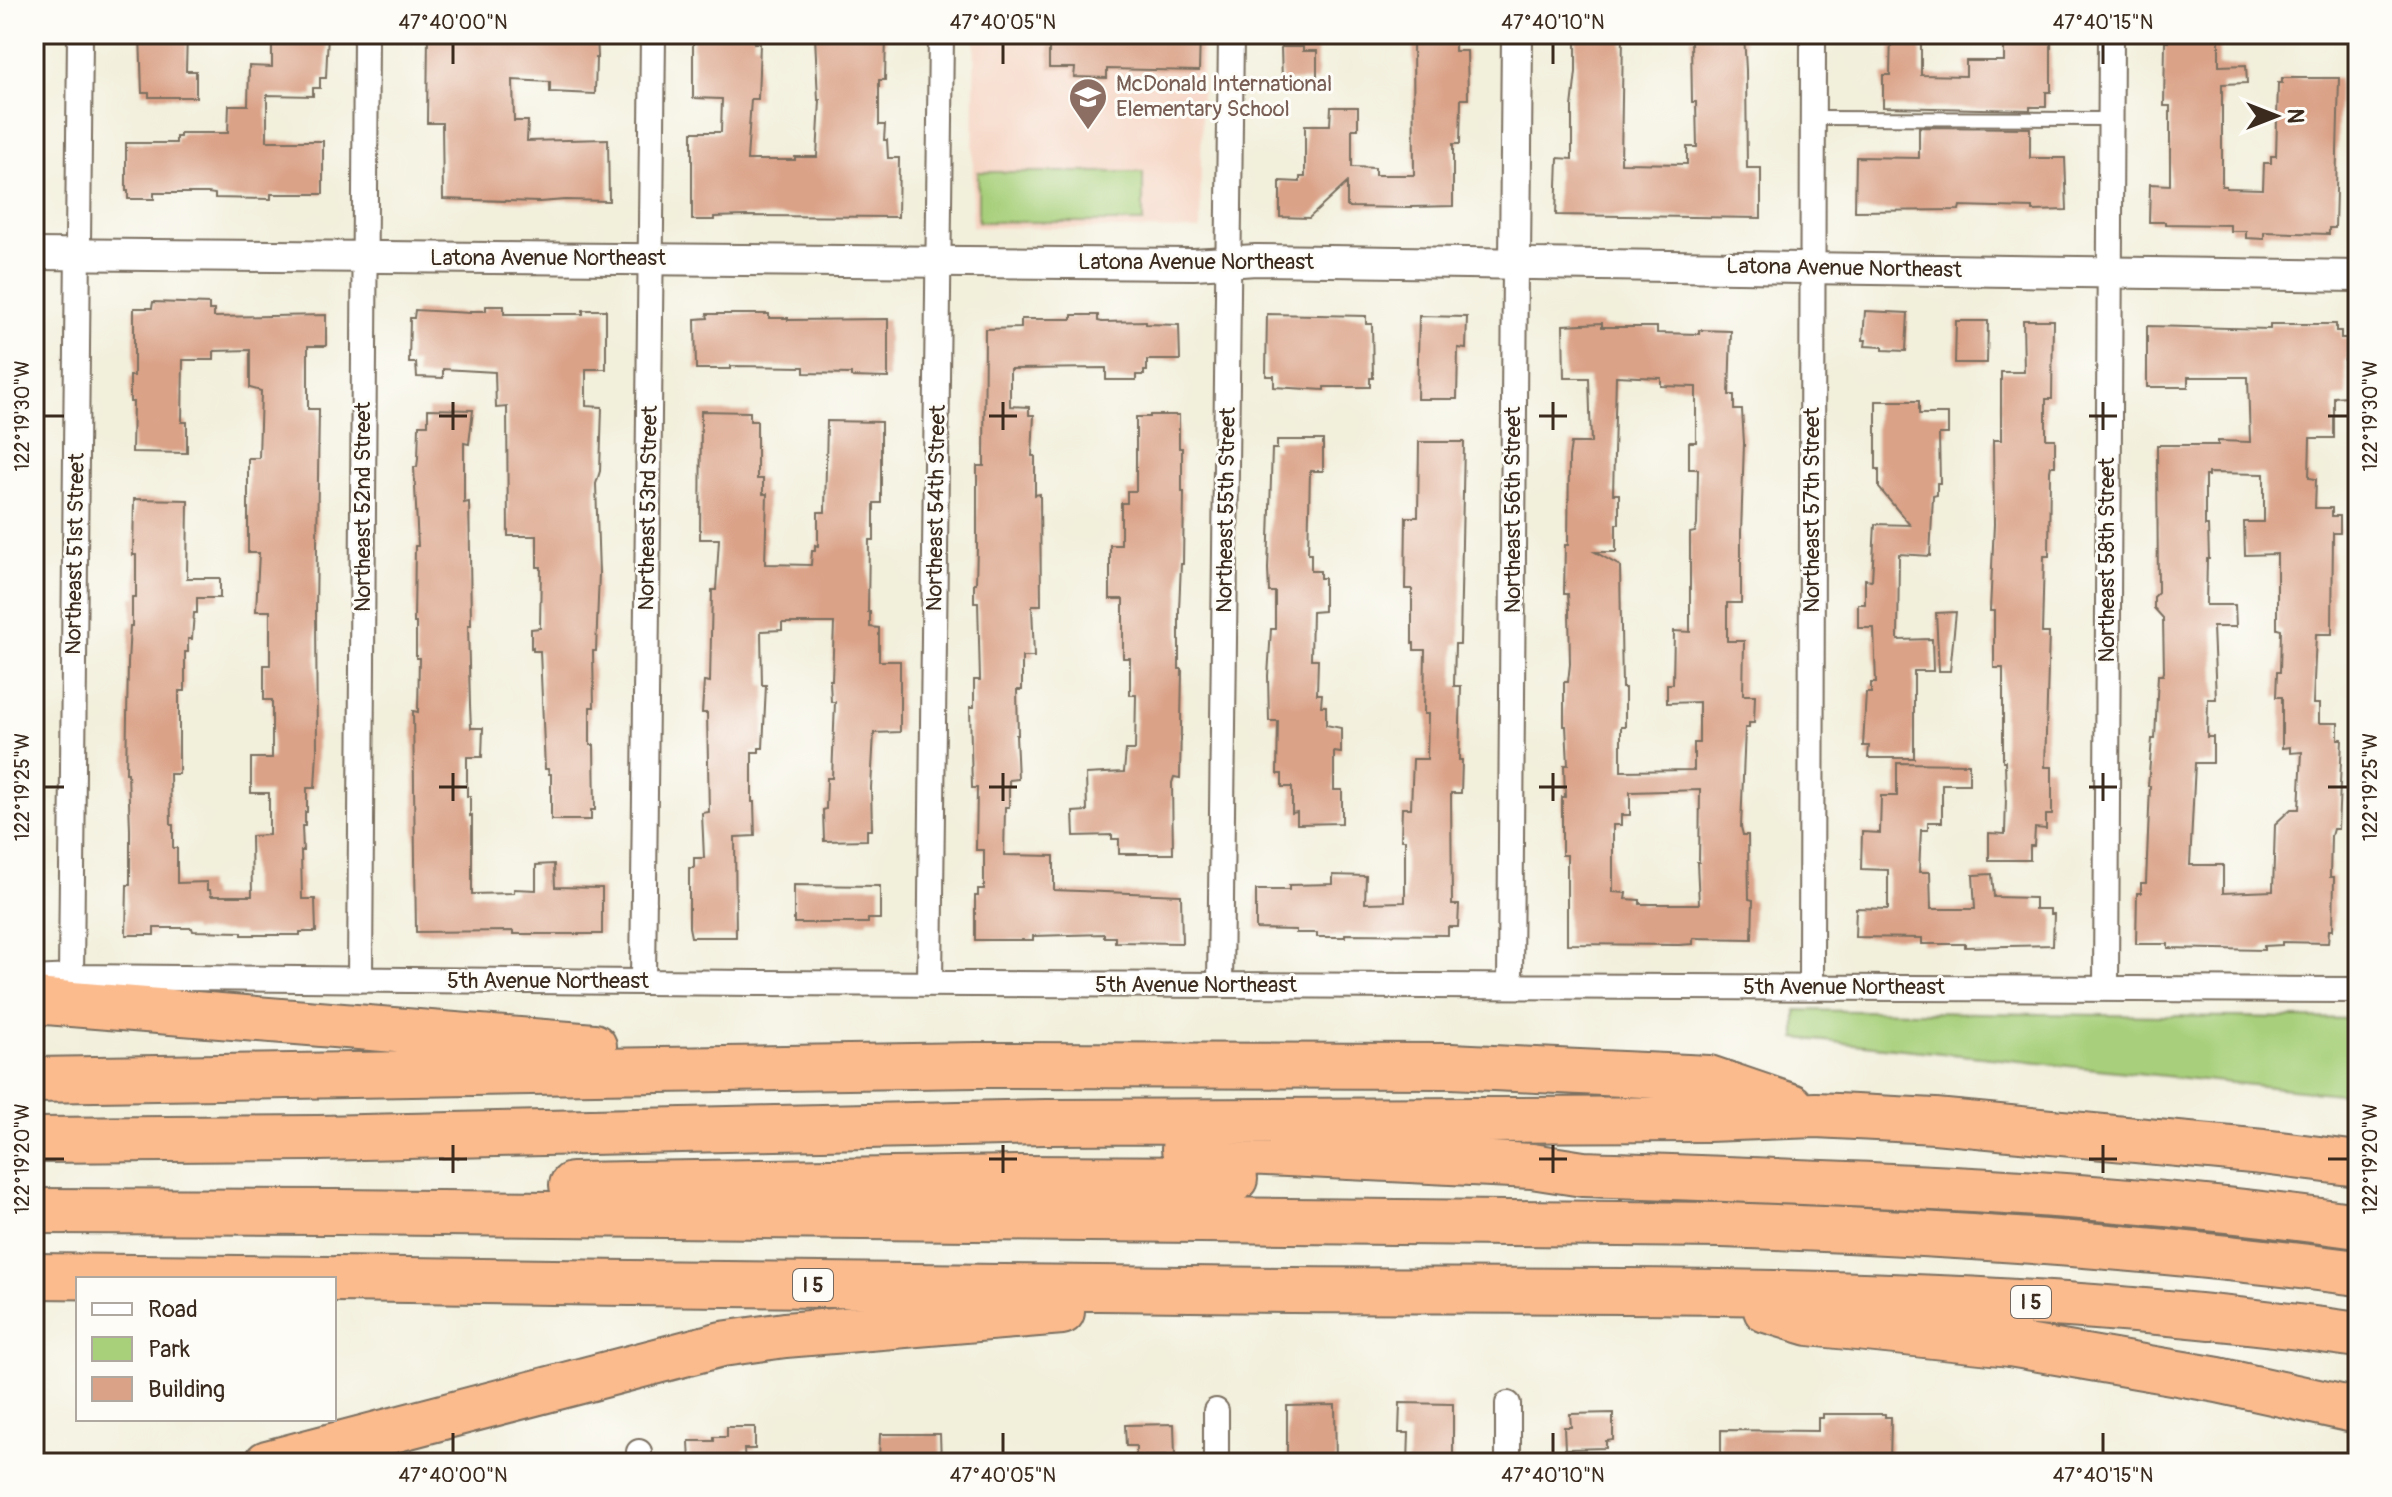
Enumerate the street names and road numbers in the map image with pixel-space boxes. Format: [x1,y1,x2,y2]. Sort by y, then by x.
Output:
street label: Latona Avenue Northeast [430,244,666,272]
street label: Latona Avenue Northeast [1078,248,1314,276]
street label: Latona Avenue Northeast [1726,252,1962,284]
street label: Northeast 52nd Street [349,402,377,612]
street label: Northeast 54th Street [920,404,952,612]
street label: Northeast 53rd Street [632,405,664,611]
street label: Northeast 55th Street [1210,407,1242,613]
street label: Northeast 56th Street [1499,407,1527,613]
street label: Northeast 57th Street [1798,407,1826,613]
street label: Northeast 51st Street [59,453,91,655]
street label: Northeast 58th Street [2093,457,2121,662]
street label: 5th Avenue Northeast [447,967,649,995]
street label: 5th Avenue Northeast [1095,971,1297,999]
street label: 5th Avenue Northeast [1743,973,1945,1001]
road number: I 5 [793,1269,833,1301]
road number: I 5 [2011,1286,2051,1318]

